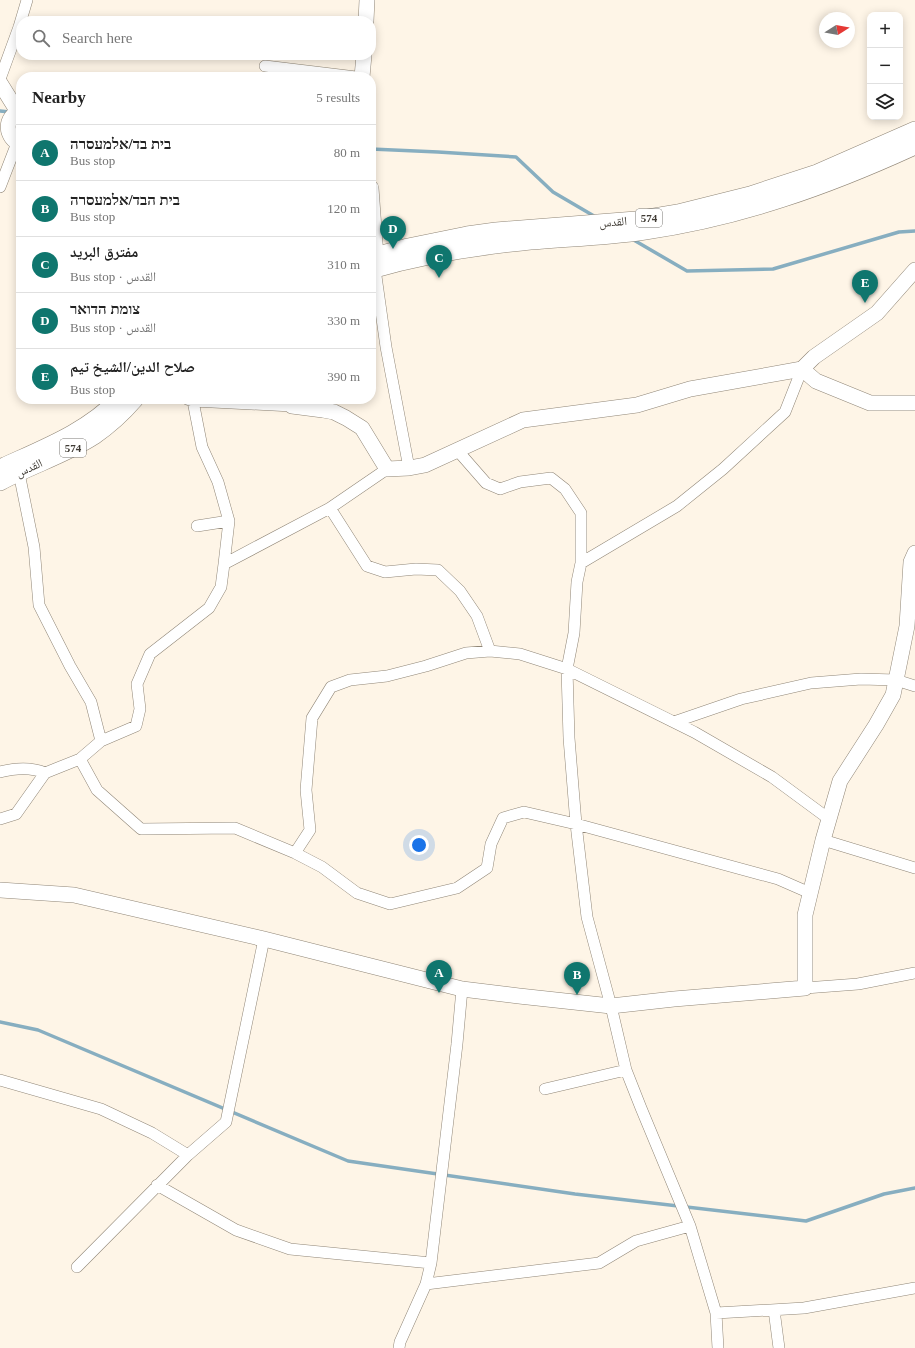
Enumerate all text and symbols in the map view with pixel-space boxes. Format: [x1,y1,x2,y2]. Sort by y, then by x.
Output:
north arrow [819,12,855,48]
map controls [867,12,903,120]
button: + [867,12,903,48]
search box [16,16,376,60]
icon: search [30,27,52,49]
text: Search here [62,30,132,46]
button: − [867,48,903,84]
button: layers [867,84,903,120]
text: Nearby [32,88,86,107]
text: 5 results [316,90,360,105]
text: בית בד/אלמעסרה [70,136,171,152]
text: A [40,145,50,160]
text: 80 m [334,145,360,160]
text: Bus stop [70,153,115,168]
text: בית הבד/אלמעסרה [70,192,180,208]
text: B [41,201,49,216]
text: 120 m [327,201,360,216]
text: Bus stop [70,209,115,224]
road number: 574 [636,209,662,227]
street label: القدس [598,214,628,230]
pin: D [380,216,406,249]
text: مفترق البريد [70,244,138,260]
pin: C [426,245,452,278]
text: C [40,257,50,272]
text: 310 m [327,257,360,272]
text: Bus stop · القدس [70,269,156,284]
pin: E [852,270,878,303]
text: צומת הדואר [70,301,140,317]
text: D [40,313,50,328]
text: 330 m [327,313,360,328]
text: Bus stop · القدس [70,320,156,335]
text: صلاح الدين/الشيخ تيم [70,359,195,375]
text: E [41,369,49,384]
text: 390 m [327,369,360,384]
text: Bus stop [70,382,115,397]
road number: 574 [60,439,86,457]
street label: القدس [13,456,45,480]
your location [409,835,429,855]
pin: A [426,960,452,993]
pin: B [564,962,590,995]

